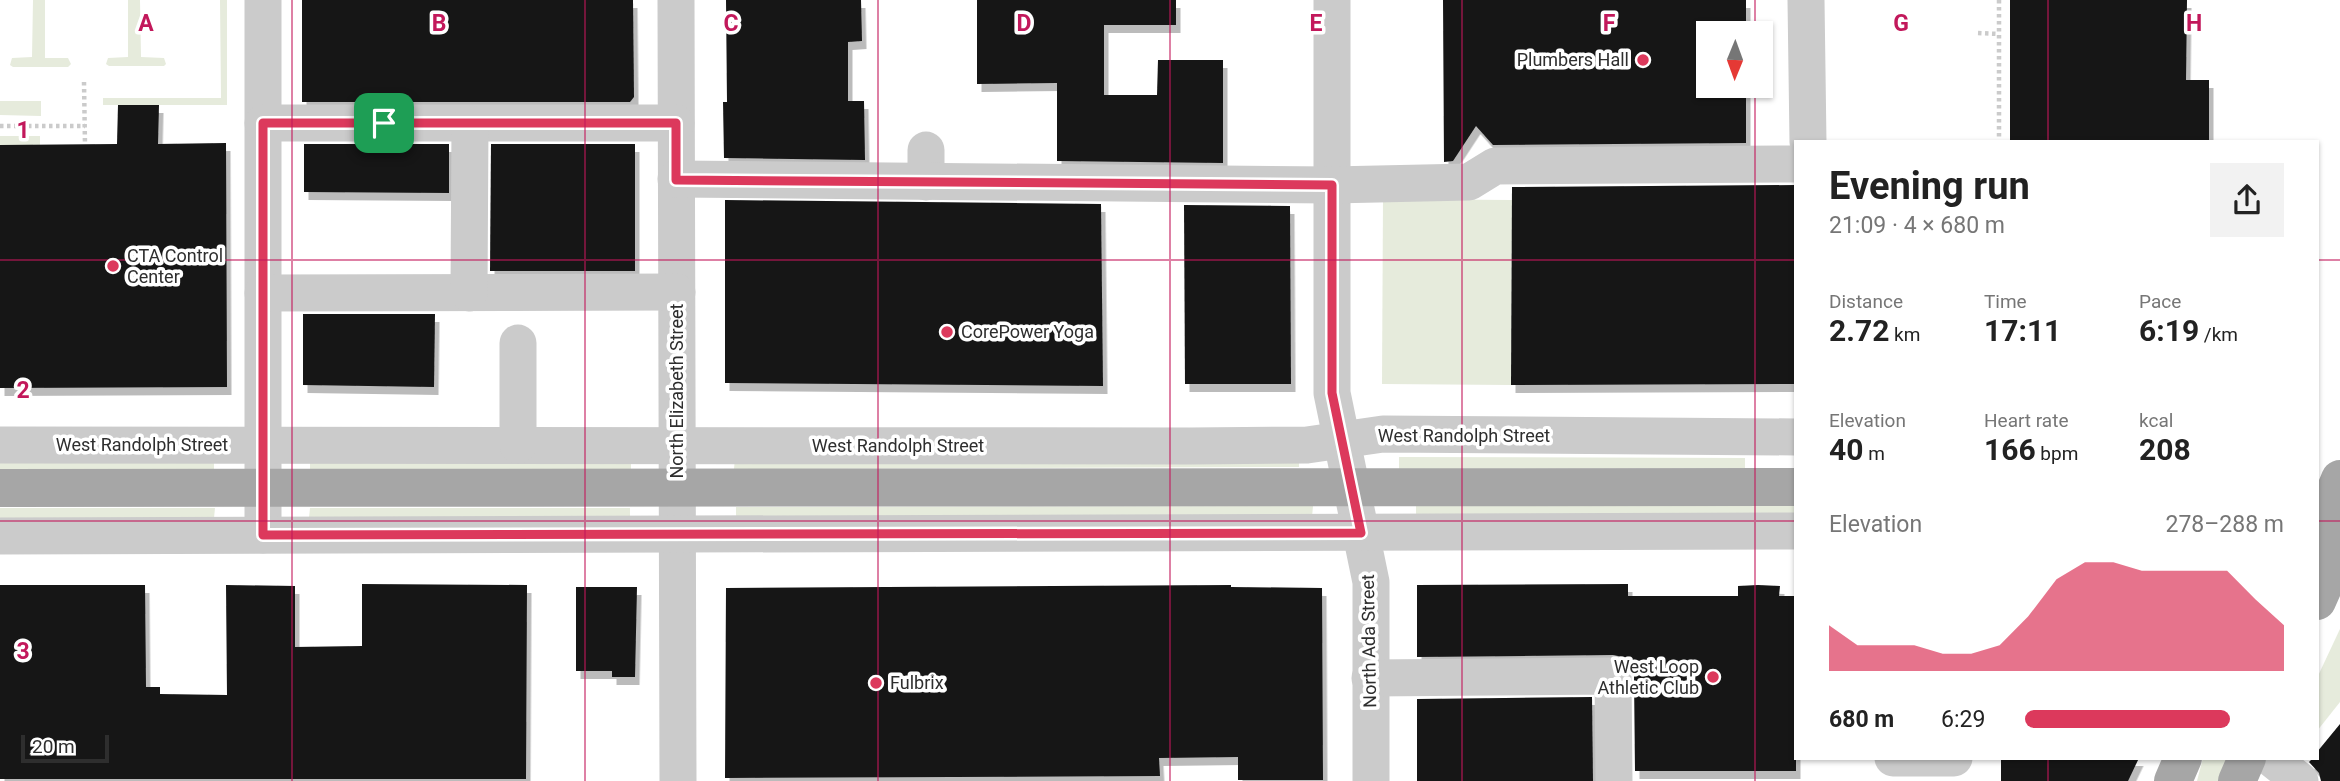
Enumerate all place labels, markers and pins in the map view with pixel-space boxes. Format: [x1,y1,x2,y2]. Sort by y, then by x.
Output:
place label: Plumbers Hall [1517,49,1629,70]
marker: Plumbers Hall [1635,52,1651,68]
pin [354,93,414,153]
place label: CTA Control Center [127,245,223,287]
marker: CTA Control Center [105,258,121,274]
place label: CorePower Yoga [961,321,1094,342]
marker: CorePower Yoga [939,324,955,340]
place label: West Loop Athletic Club [1597,656,1699,698]
marker: West Loop Athletic Club [1705,669,1721,685]
place label: Fulbrix [890,672,944,693]
marker: Fulbrix [868,675,884,691]

